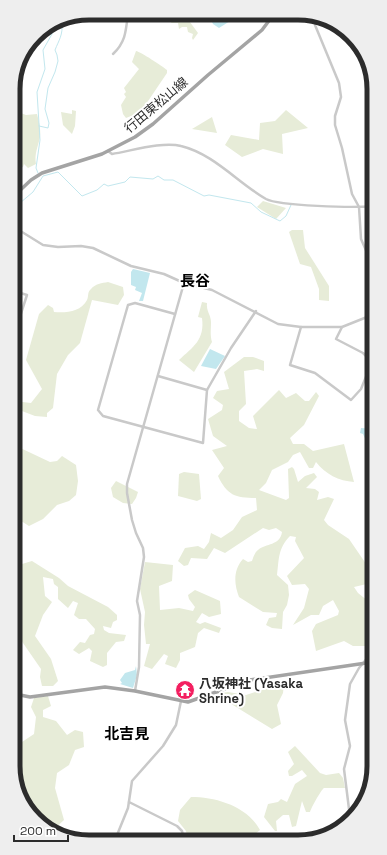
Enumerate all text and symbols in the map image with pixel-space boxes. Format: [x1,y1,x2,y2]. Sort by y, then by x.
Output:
street label: 行田東松山線 [121,73,191,137]
district label: 長谷 [180,271,210,290]
place label: 八坂神社 (Yasaka Shrine) [199,675,303,707]
temple icon: 八坂神社 (Yasaka Shrine) [174,679,196,701]
district label: 北吉見 [104,724,150,743]
scale bar [14,817,68,843]
text: 200 m [20,823,56,839]

